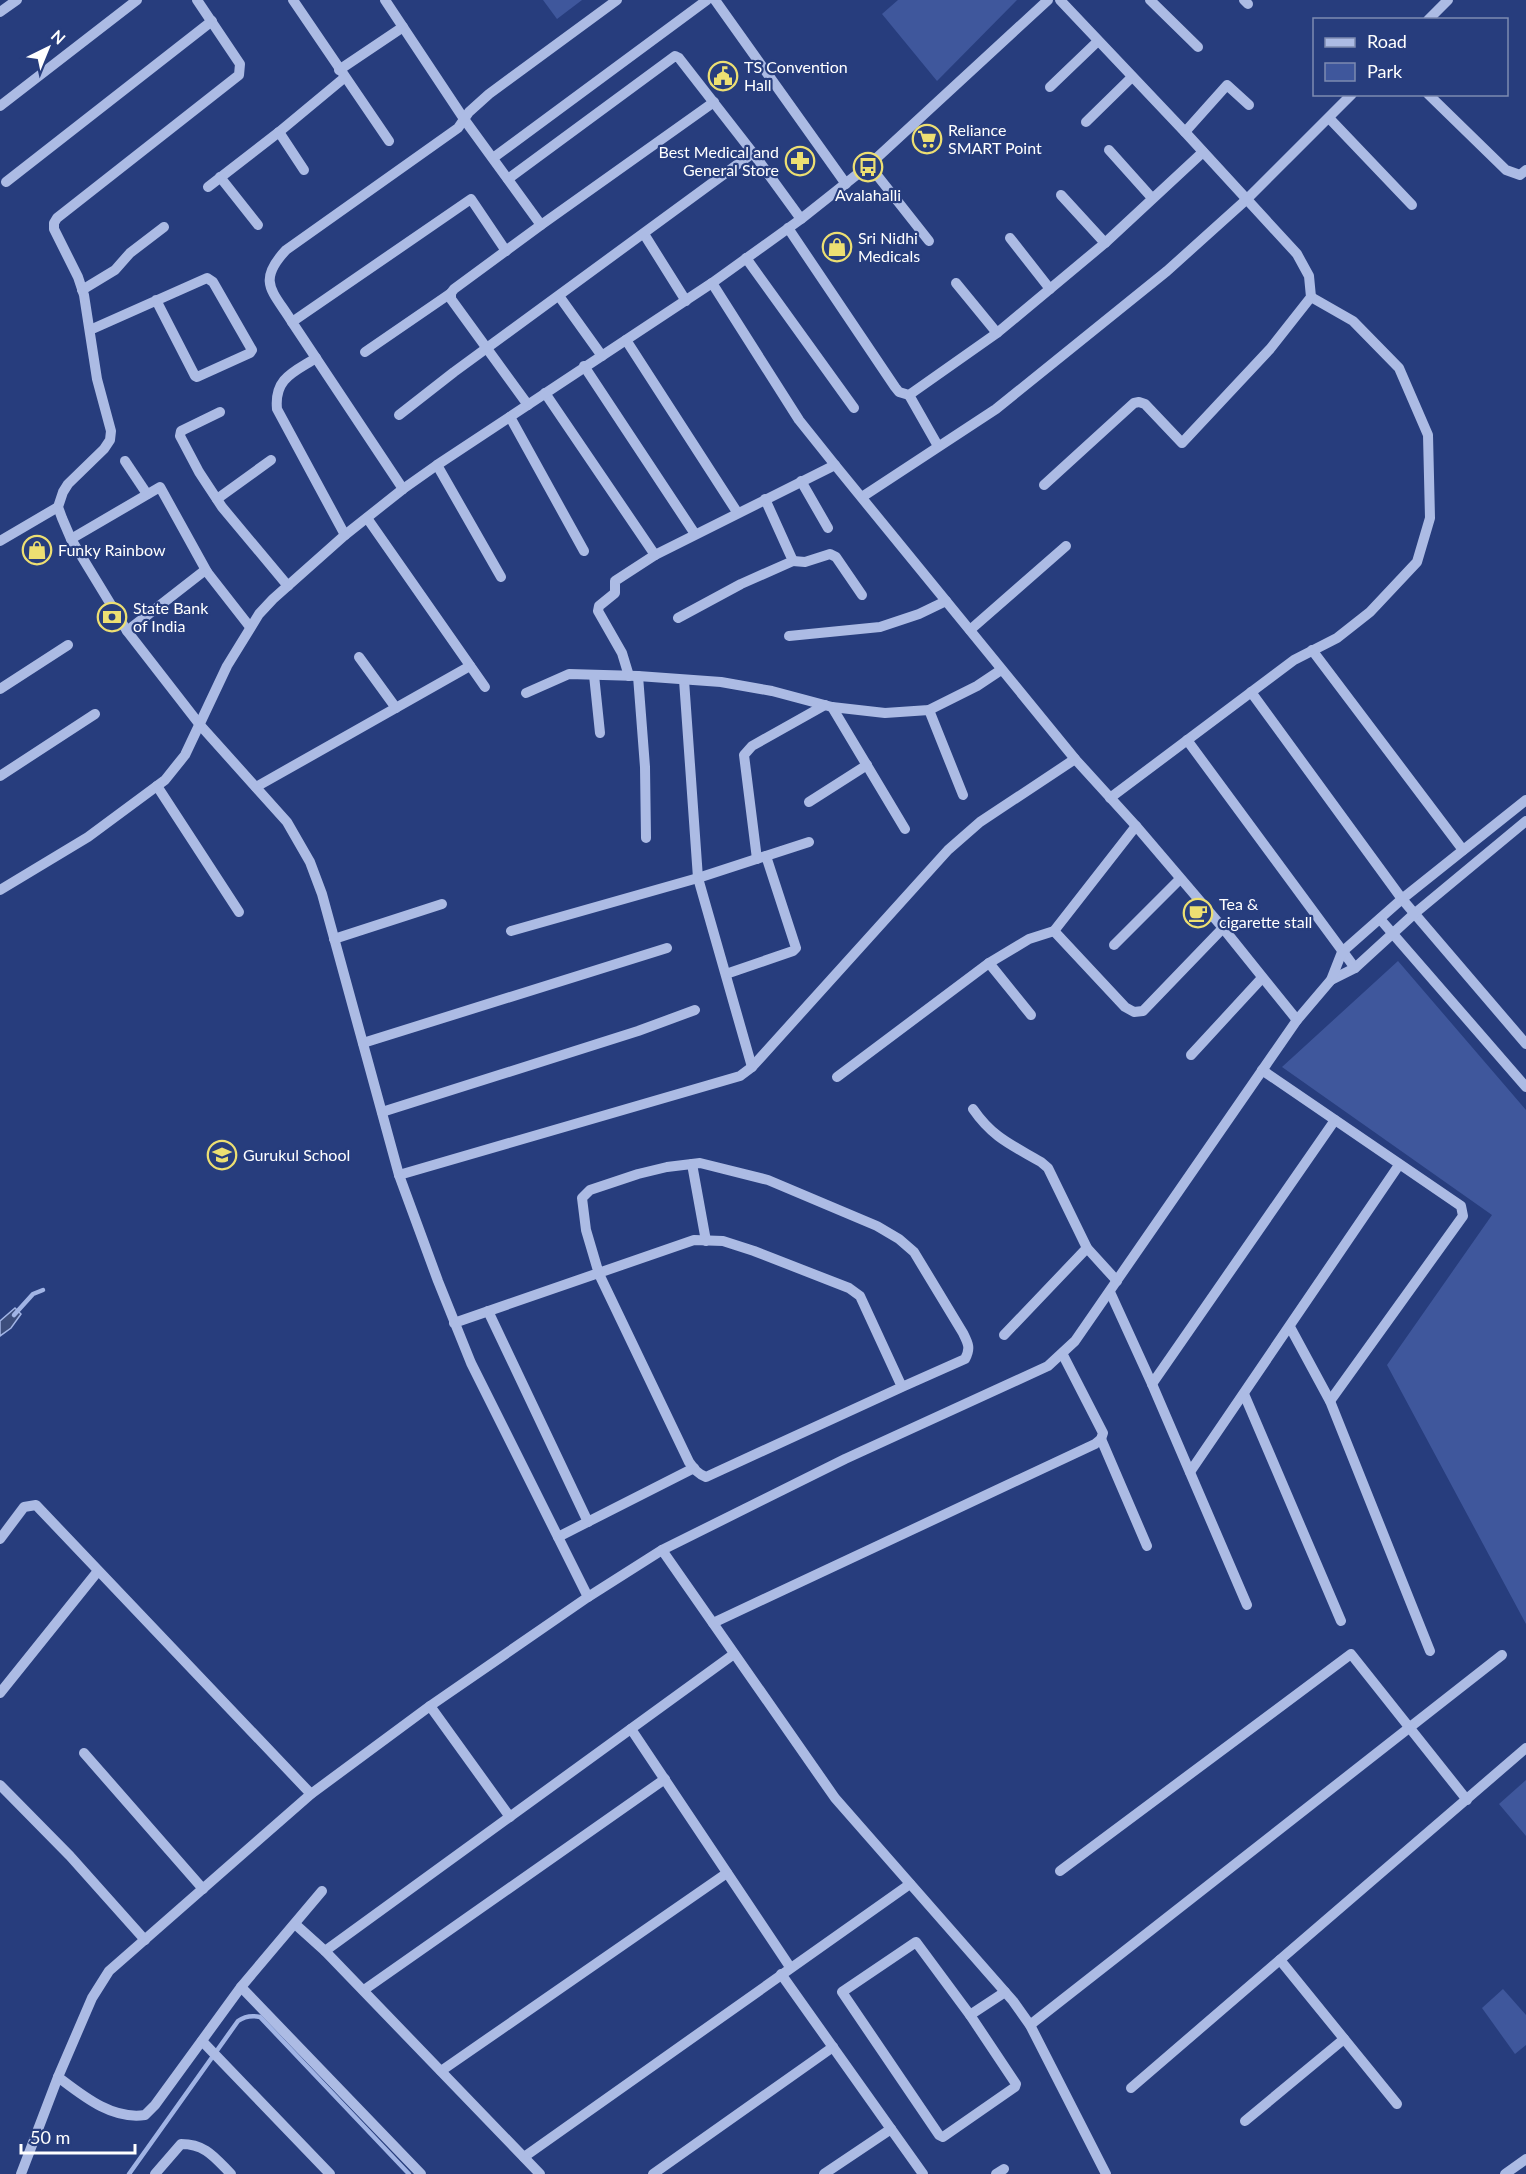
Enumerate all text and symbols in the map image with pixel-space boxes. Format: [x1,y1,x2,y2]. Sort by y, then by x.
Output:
north arrow [18,18,78,78]
legend [1313,18,1508,96]
text: N [48,26,70,48]
text: Road [1367,30,1407,52]
place label: TS Convention Hall [744,57,848,94]
public building icon: TS Convention Hall [707,60,739,92]
text: Park [1367,60,1403,82]
place label: Reliance SMART Point [948,120,1042,157]
supermarket icon: Reliance SMART Point [911,123,943,155]
place label: Best Medical and General Store [658,142,779,179]
pharmacy icon: Best Medical and General Store [784,145,816,177]
bus stop icon: Avalahalli [852,151,884,183]
place label: Avalahalli [835,185,901,204]
place label: Sri Nidhi Medicals [858,228,920,265]
shop icon: Sri Nidhi Medicals [821,231,853,263]
shop icon: Funky Rainbow [21,534,53,566]
place label: Funky Rainbow [58,540,166,559]
place label: State Bank of India [133,598,209,635]
bank icon: State Bank of India [96,601,128,633]
place label: Tea & cigarette stall [1219,894,1312,931]
cafe icon: Tea & cigarette stall [1182,897,1214,929]
school or university icon: Gurukul School [206,1139,238,1171]
place label: Gurukul School [243,1145,350,1164]
scale bar [21,2117,135,2155]
text: 50 m [30,2126,70,2148]

